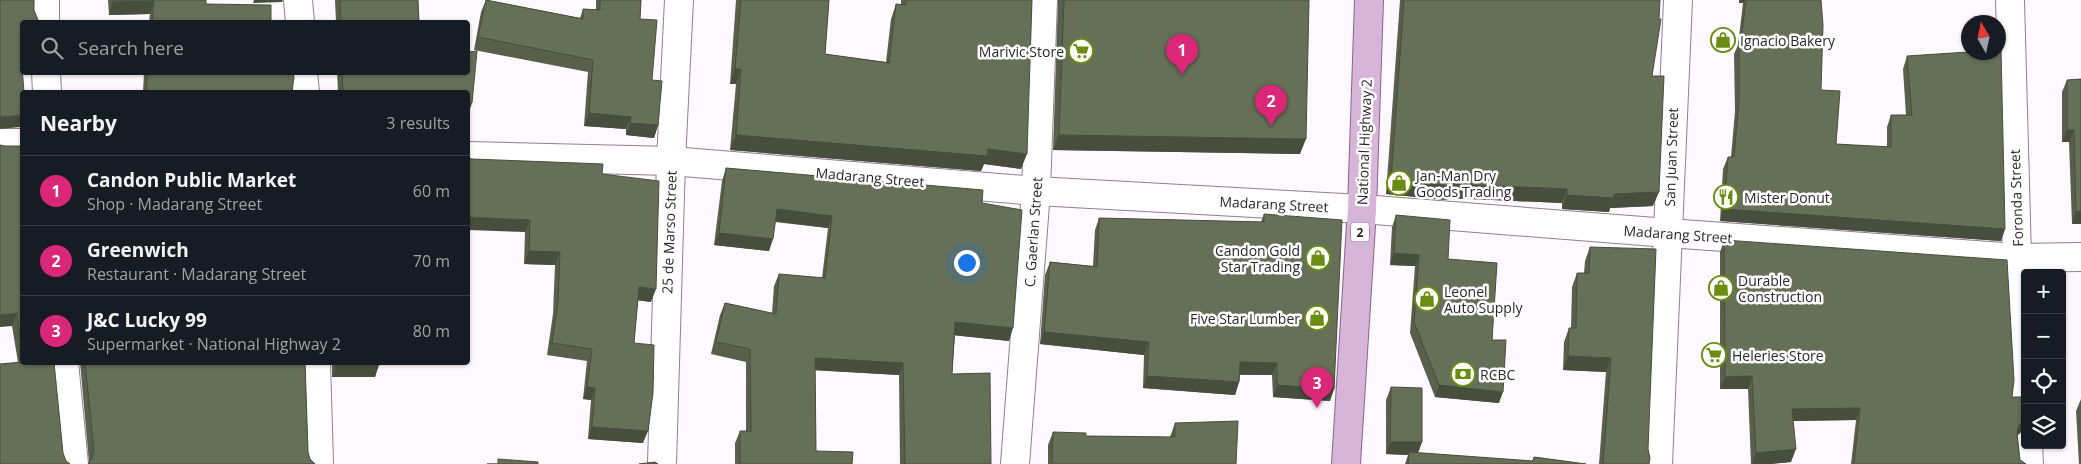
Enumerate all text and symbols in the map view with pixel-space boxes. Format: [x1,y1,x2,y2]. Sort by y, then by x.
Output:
north arrow [1961,15,2006,60]
search box [20,20,470,75]
shop icon: Ignacio Bakery [1710,27,1736,53]
place label: Ignacio Bakery [1740,31,1836,50]
icon: search [38,34,66,62]
pin: 1 [1166,34,1198,75]
text: Search here [78,35,184,61]
supermarket icon: Marivic Store [1068,38,1094,64]
place label: Marivic Store [979,42,1064,61]
street label: National Highway 2 [1352,79,1376,205]
pin: 2 [1255,85,1287,126]
street label: San Juan Street [1660,107,1682,207]
text: Nearby [40,109,117,137]
text: 3 results [386,112,450,134]
street label: Foronda Street [2005,149,2027,247]
street label: Madarang Street [815,163,925,191]
place label: Jan-Man Dry Goods Trading [1414,166,1512,201]
text: Candon Public Market [87,167,296,193]
street label: 25 de Marso Street [657,170,681,294]
shop icon: Jan-Man Dry Goods Trading [1386,170,1412,196]
street label: C. Gaerlan Street [1020,176,1046,288]
text: 1 [51,180,61,202]
text: 60 m [413,180,450,202]
restaurant icon: Mister Donut [1713,184,1739,210]
place label: Mister Donut [1744,188,1830,207]
street label: Madarang Street [1219,192,1329,216]
text: Shop · Madarang Street [87,193,262,215]
street label: Madarang Street [1623,221,1733,247]
road number: 2 [1351,222,1369,242]
text: Greenwich [87,237,189,263]
place label: Candon Gold Star Trading [1215,241,1300,276]
shop icon: Candon Gold Star Trading [1305,245,1331,271]
text: 2 [51,250,61,272]
text: 70 m [413,250,450,272]
your location [954,250,980,276]
text: Restaurant · Madarang Street [87,263,306,285]
map controls [2021,269,2066,449]
button: + [2021,269,2066,314]
place label: Durable Construction [1738,271,1822,306]
shop icon: Durable Construction [1708,275,1734,301]
place label: Leonel Auto Supply [1444,282,1523,317]
shop icon: Leonel Auto Supply [1414,286,1440,312]
shop icon: Five Star Lumber [1304,305,1330,331]
text: J&C Lucky 99 [87,307,207,333]
place label: Five Star Lumber [1190,309,1300,328]
button: − [2021,314,2066,359]
text: 3 [51,320,61,342]
text: 80 m [413,320,450,342]
text: Supermarket · National Highway 2 [87,333,341,355]
supermarket icon: Heleries Store [1701,342,1727,368]
place label: Heleries Store [1732,346,1824,365]
button: locate [2021,359,2066,404]
bank icon: RCBC [1450,361,1476,387]
place label: RCBC [1480,365,1516,384]
pin: 3 [1301,367,1333,408]
button: layers [2021,404,2066,449]

